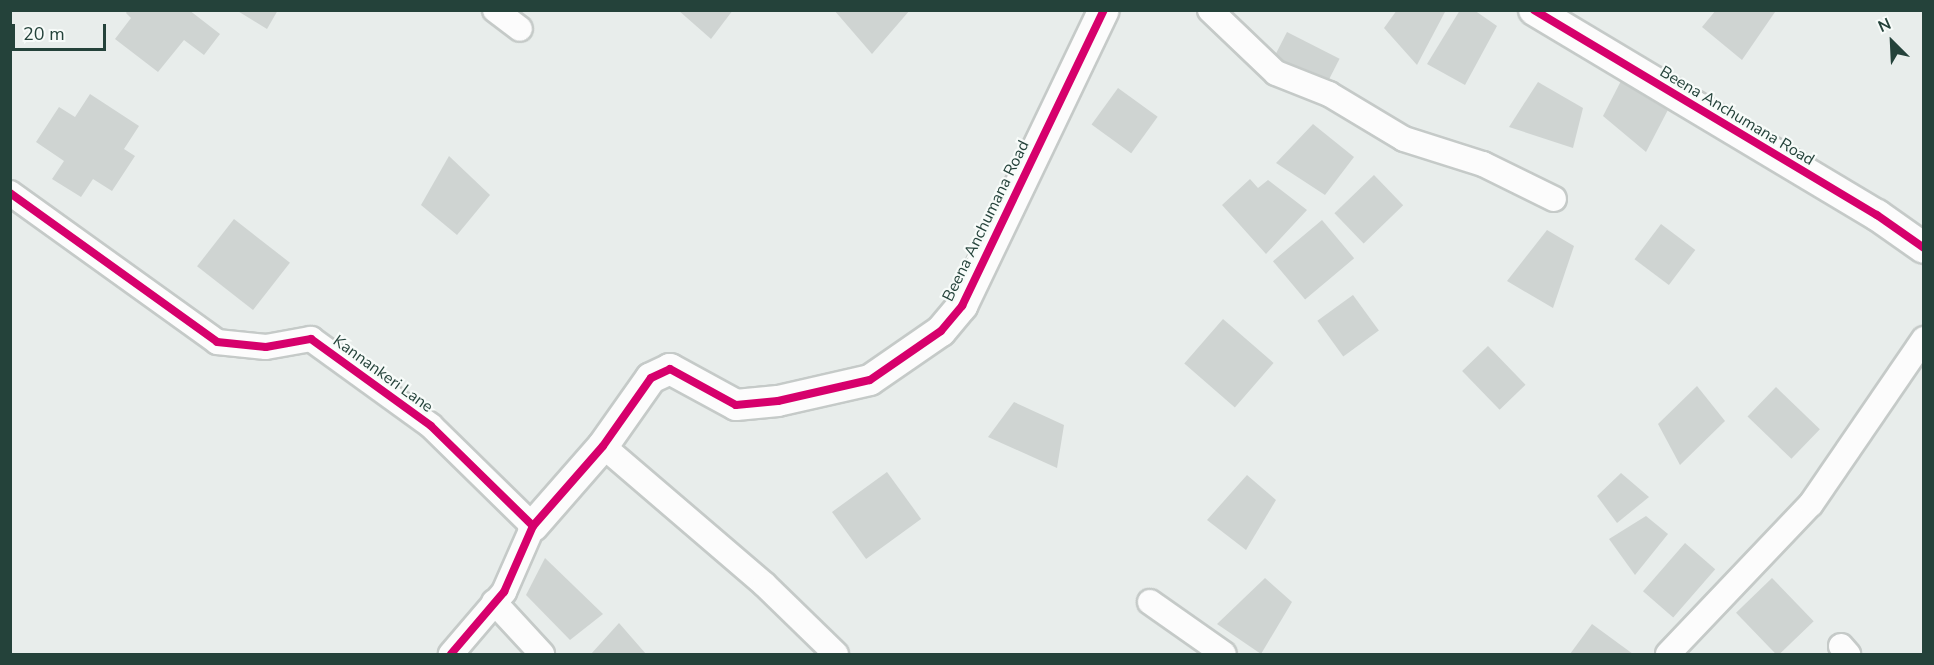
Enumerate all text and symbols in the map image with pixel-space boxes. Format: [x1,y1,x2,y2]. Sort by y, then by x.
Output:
scale bar [15,12,110,50]
north arrow [1862,12,1922,72]
text: N [1875,13,1895,38]
text: 20 m [23,22,65,46]
street label: Beena Anchumana Road [1656,62,1818,170]
street label: Beena Anchumana Road [939,137,1033,305]
street label: Kannankeri Lane [329,331,437,417]

